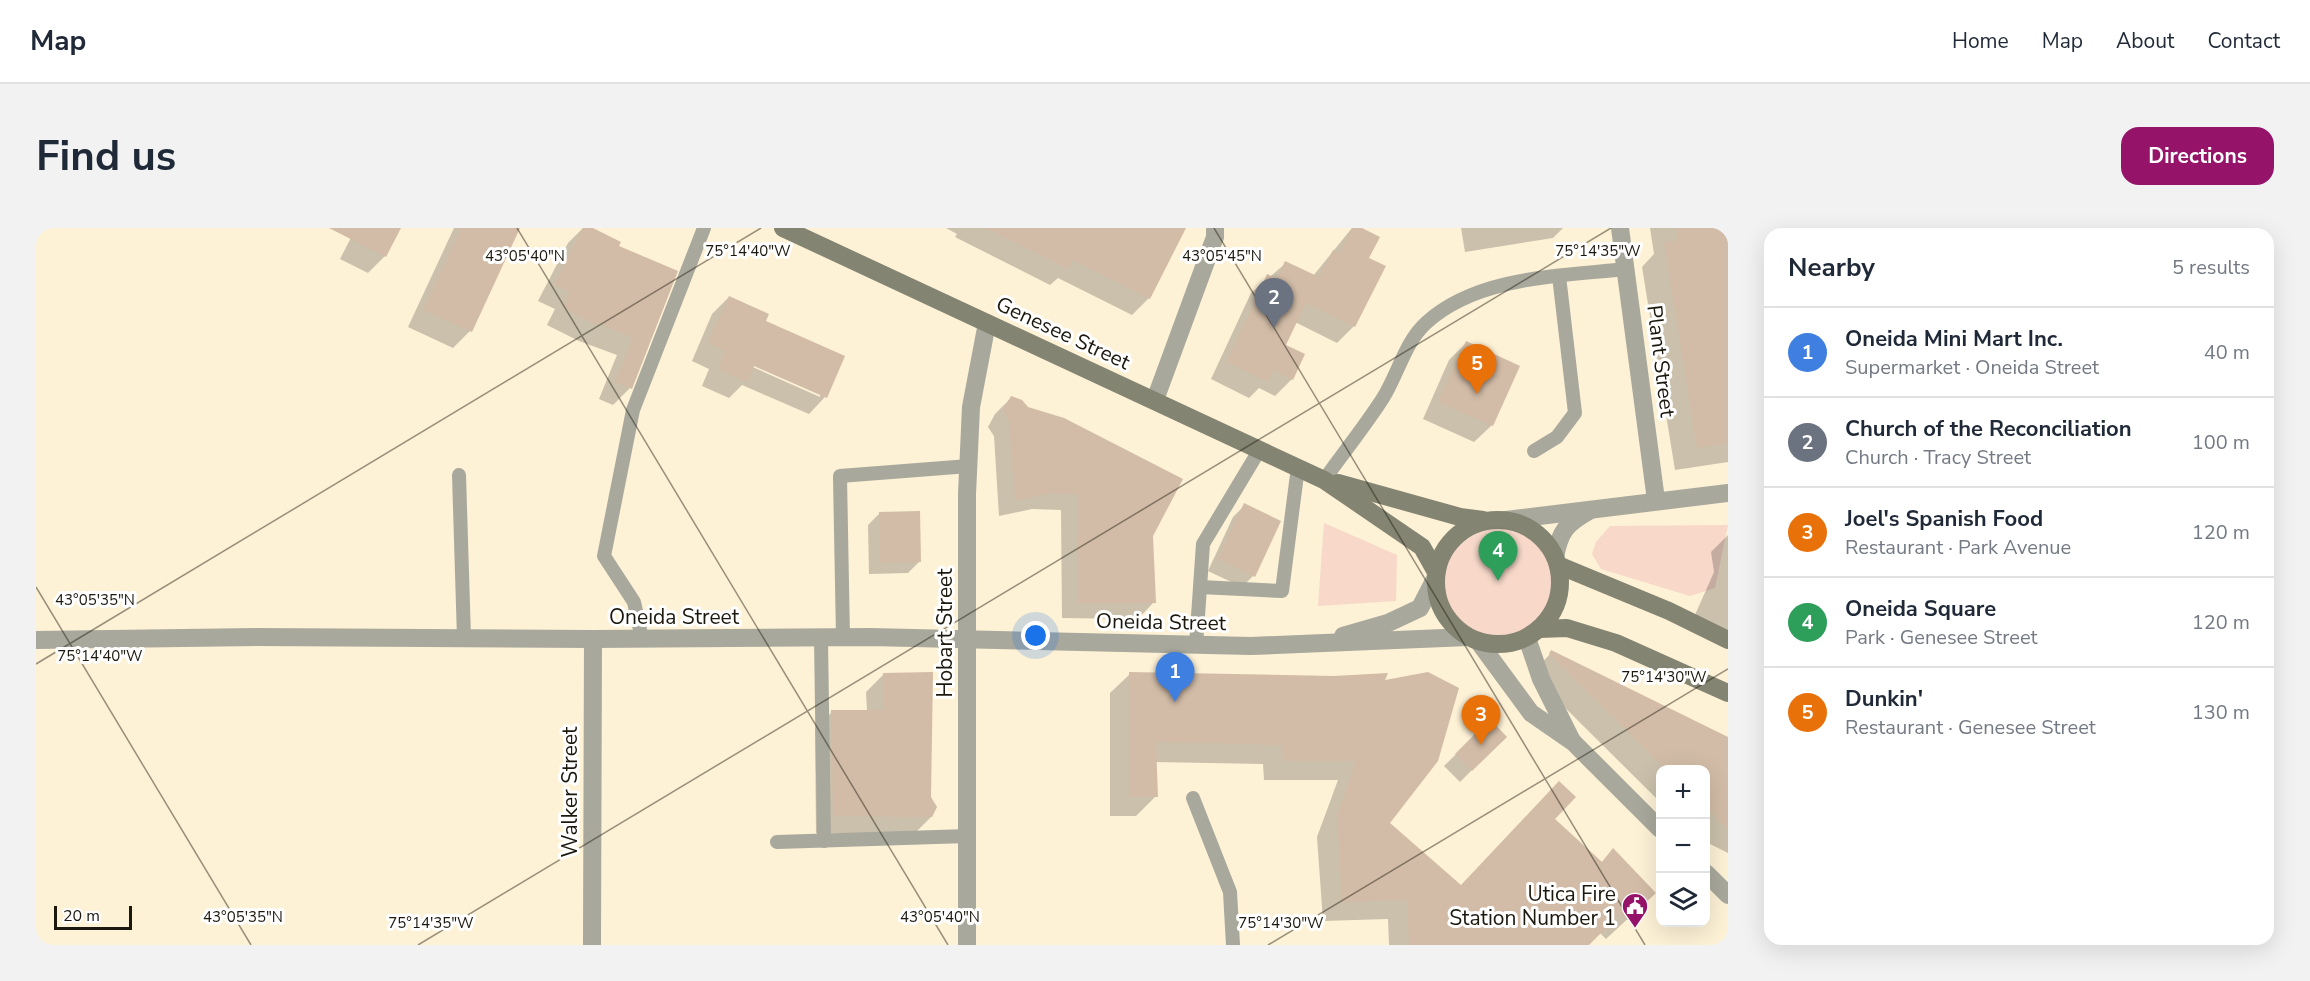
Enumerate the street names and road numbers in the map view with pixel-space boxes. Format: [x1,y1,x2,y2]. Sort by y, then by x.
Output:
street label: Genesee Street [992,290,1135,377]
street label: Plant Street [1640,303,1682,419]
street label: Hobart Street [931,568,959,698]
street label: Oneida Street [609,603,740,631]
street label: Oneida Street [1096,607,1227,637]
street label: Walker Street [556,726,584,857]

